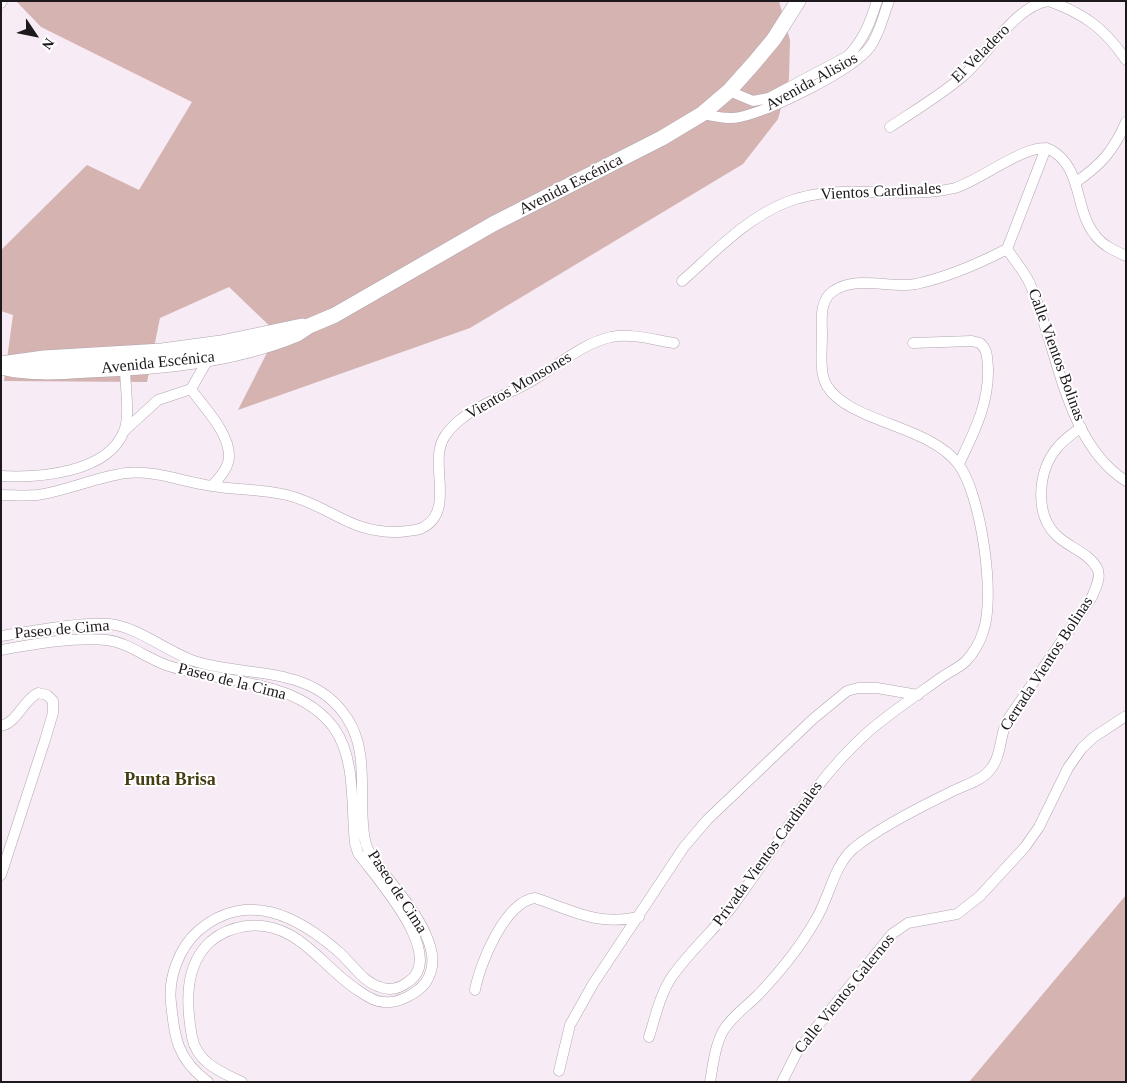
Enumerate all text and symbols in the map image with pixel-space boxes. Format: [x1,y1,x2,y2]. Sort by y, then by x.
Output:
north arrow [10,10,60,60]
street label: El Veladero [948,21,1014,87]
text: N [39,35,57,52]
street label: Avenida Alisios [763,49,861,115]
street label: Avenida Escénica [516,151,626,219]
street label: Vientos Cardinales [820,179,942,205]
street label: Calle Vientos Bolinas [1023,286,1089,424]
street label: Avenida Escénica [100,348,216,378]
street label: Vientos Monsones [463,348,575,424]
street label: Cerrada Vientos Bolinas [996,593,1098,735]
street label: Paseo de Cima [14,616,110,644]
street label: Paseo de la Cima [176,659,288,705]
district label: Punta Brisa [124,769,216,791]
street label: Privada Vientos Cardinales [709,778,827,930]
street label: Paseo de Cima [363,847,431,937]
street label: Calle Vientos Galernos [791,930,899,1058]

